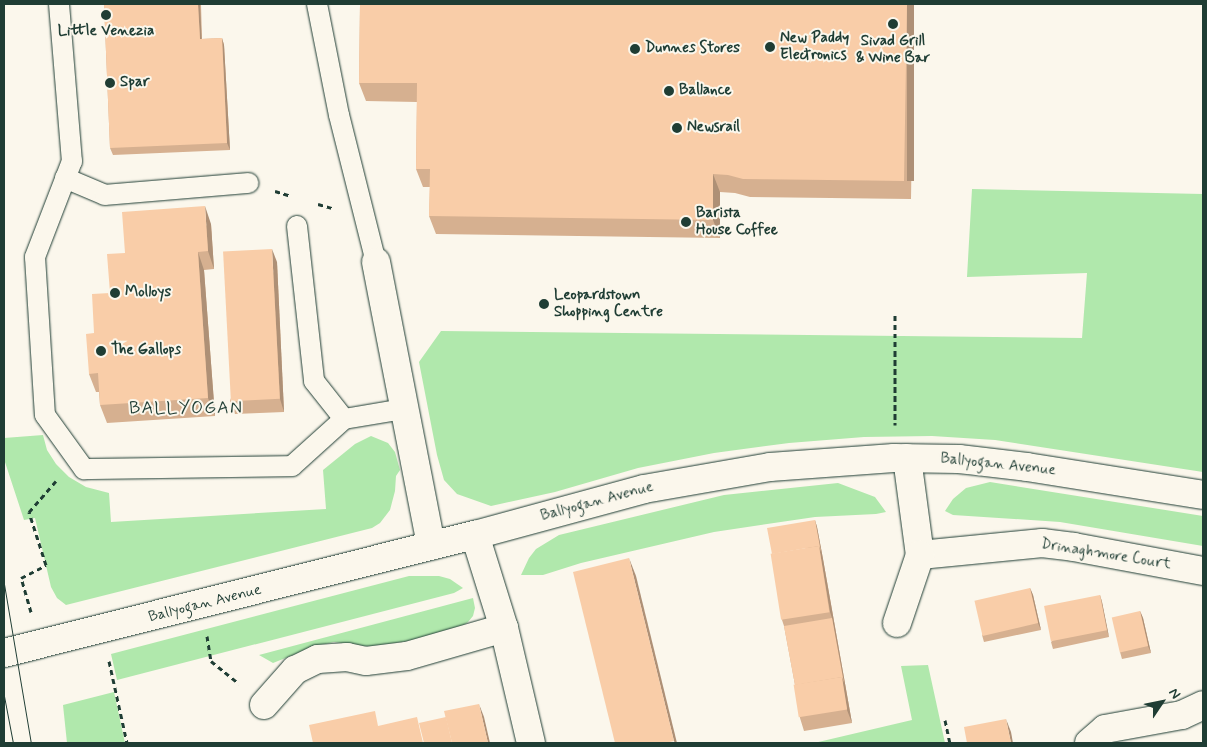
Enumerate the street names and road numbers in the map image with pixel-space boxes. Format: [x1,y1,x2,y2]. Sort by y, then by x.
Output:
street label: Ballyogan Avenue [939,450,1057,480]
street label: Ballyogan Avenue [539,478,655,526]
street label: Drinaghmore Court [1041,536,1171,574]
street label: Ballyogan Avenue [147,581,263,627]

